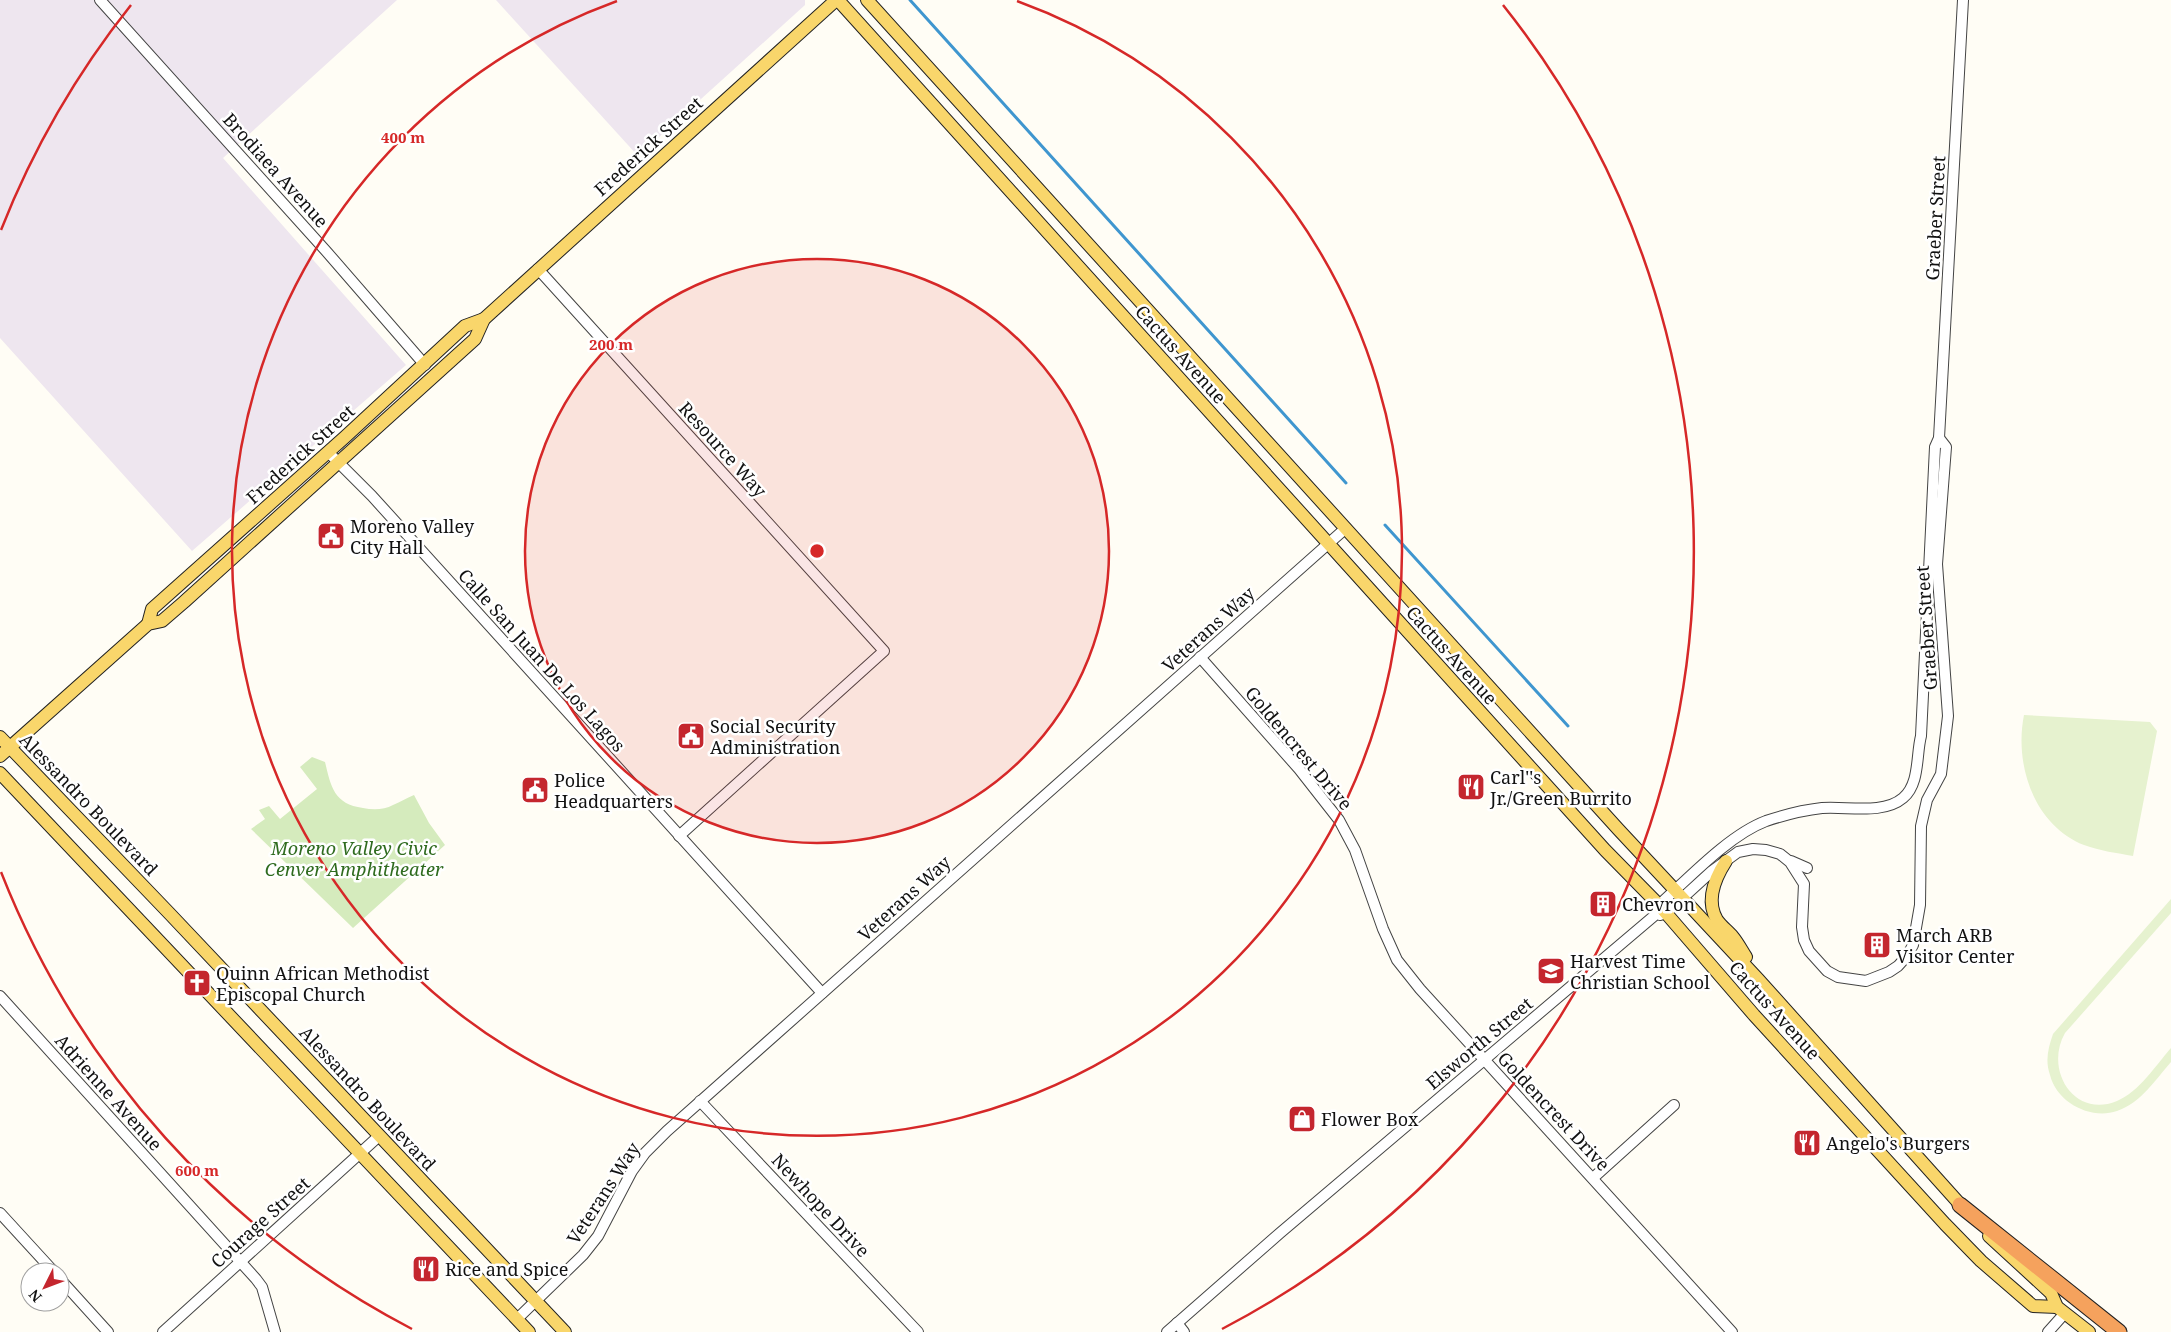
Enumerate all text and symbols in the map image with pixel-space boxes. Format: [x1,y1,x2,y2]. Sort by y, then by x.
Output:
street label: Frederick Street [589,91,707,201]
street label: Brodiaea Avenue [218,108,334,232]
text: 400 m [381,127,425,147]
street label: Graeber Street [1920,155,1950,281]
street label: Cactus Avenue [1130,300,1232,408]
text: 200 m [589,334,633,354]
street label: Resource Way [674,396,773,502]
street label: Frederick Street [241,399,359,509]
place label: Moreno Valley City Hall [350,514,475,559]
public building icon: Moreno Valley City Hall [316,521,346,551]
centre of rings [808,542,826,560]
street label: Calle San Juan De Los Lagos [453,563,631,757]
street label: Graeber Street [1910,565,1942,691]
street label: Veterans Way [1157,580,1260,677]
street label: Cactus Avenue [1401,601,1503,709]
street label: Goldencrest Drive [1240,681,1358,815]
place label: Social Security Administration [710,714,841,759]
public building icon: Social Security Administration [676,721,706,751]
street label: Alessandro Boulevard [15,728,163,880]
place label: Carl''s Jr./Green Burrito [1489,765,1632,810]
place label: Police Headquarters [554,768,673,813]
restaurant icon: Carl''s Jr./Green Burrito [1456,772,1486,802]
public building icon: Police Headquarters [520,775,550,805]
park label: Moreno Valley Civic Cenver Amphitheater [265,836,444,881]
street label: Veterans Way [853,849,956,946]
building icon: Chevron [1588,889,1618,919]
place label: Chevron [1622,892,1695,916]
place label: March ARB Visitor Center [1896,923,2015,968]
building icon: March ARB Visitor Center [1862,930,1892,960]
place label: Harvest Time Christian School [1570,949,1710,994]
school or university icon: Harvest Time Christian School [1536,956,1566,986]
street label: Cactus Avenue [1724,956,1826,1064]
place label: Quinn African Methodist Episcopal Church [216,961,429,1006]
church icon: Quinn African Methodist Episcopal Church [182,968,212,998]
street label: Elsworth Street [1421,991,1537,1095]
street label: Alessandro Boulevard [295,1021,441,1175]
street label: Adrienne Avenue [50,1029,168,1155]
street label: Goldencrest Drive [1493,1046,1615,1176]
shop icon: Flower Box [1287,1104,1317,1134]
place label: Flower Box [1321,1107,1419,1131]
restaurant icon: Angelo's Burgers [1792,1128,1822,1158]
place label: Angelo's Burgers [1826,1131,1970,1155]
street label: Veterans Way [561,1137,645,1249]
street label: Newhope Drive [767,1148,875,1262]
text: 600 m [175,1160,219,1180]
street label: Courage Street [205,1171,315,1273]
restaurant icon: Rice and Spice [411,1254,441,1284]
place label: Rice and Spice [445,1257,568,1281]
north arrow [20,1262,70,1312]
text: N [24,1286,46,1306]

